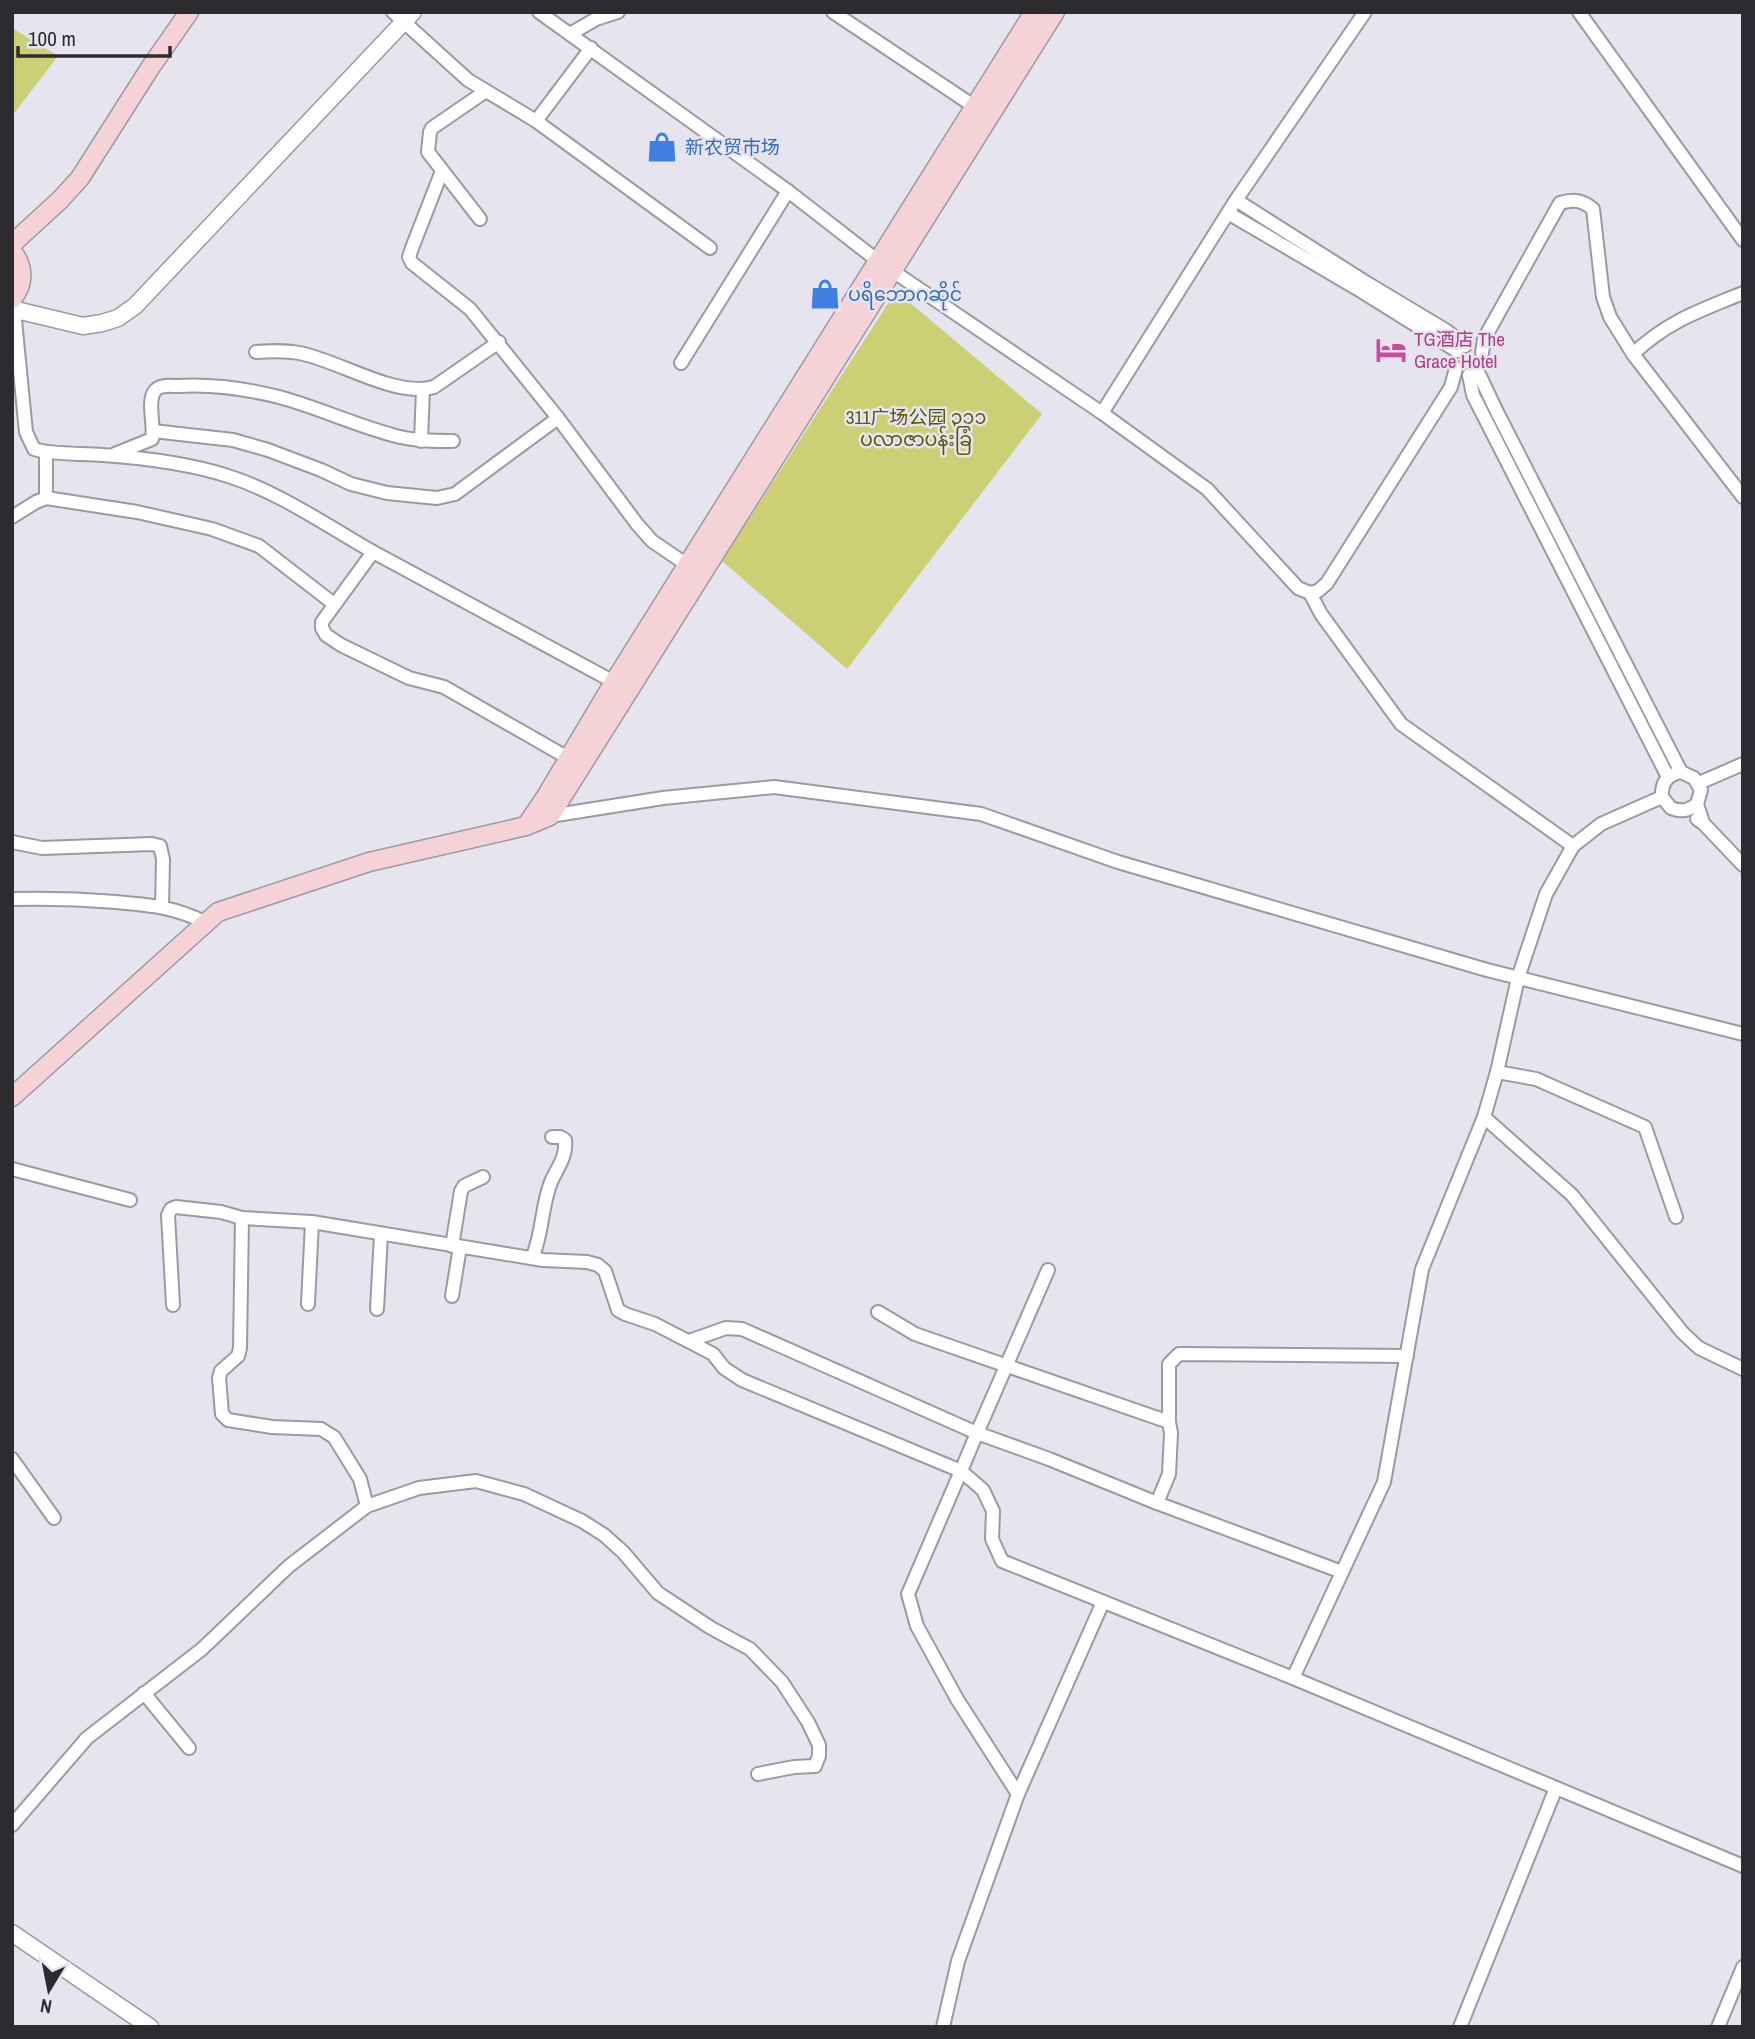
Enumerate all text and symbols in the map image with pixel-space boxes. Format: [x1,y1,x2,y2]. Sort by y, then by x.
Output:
scale bar [18,14,170,58]
text: 100 m [28,24,76,53]
shop icon: 新农贸市场 [645,130,679,164]
place label: 新农贸市场 [685,134,780,160]
shop icon: ပရိဘောဂဆိုင် [808,277,842,311]
place label: ပရိဘောဂဆိုင် [848,280,962,311]
place label: TG酒店 The Grace Hotel [1414,326,1505,374]
hotel icon: TG酒店 The Grace Hotel [1374,333,1408,367]
park label: 311广场公园 ၃၁၁ ပလာဇာပန်းခြံ [846,404,986,455]
north arrow [14,1955,84,2025]
text: N [38,1993,54,2021]

